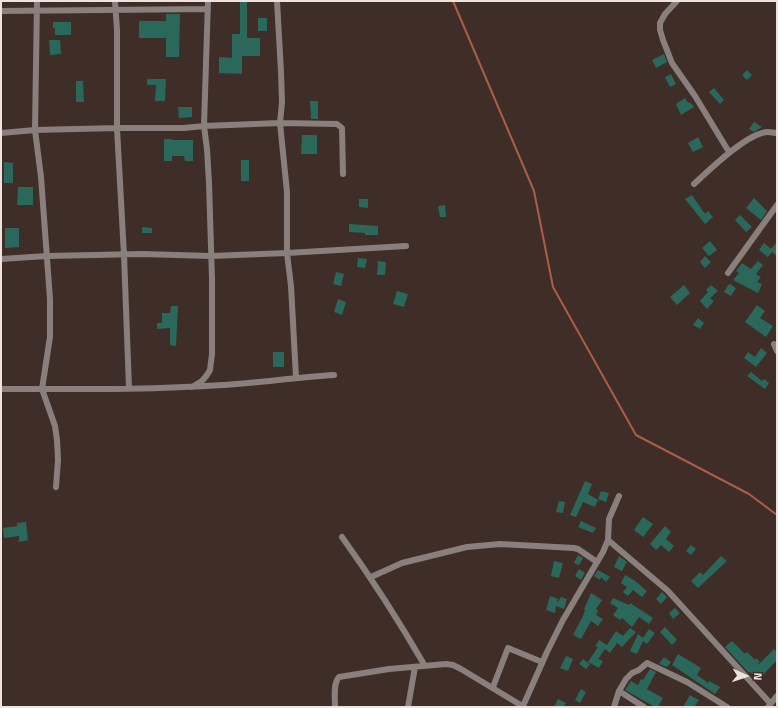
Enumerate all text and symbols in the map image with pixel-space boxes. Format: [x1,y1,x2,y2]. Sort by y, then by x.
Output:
north arrow [726,656,766,696]
text: N [750,672,766,681]

